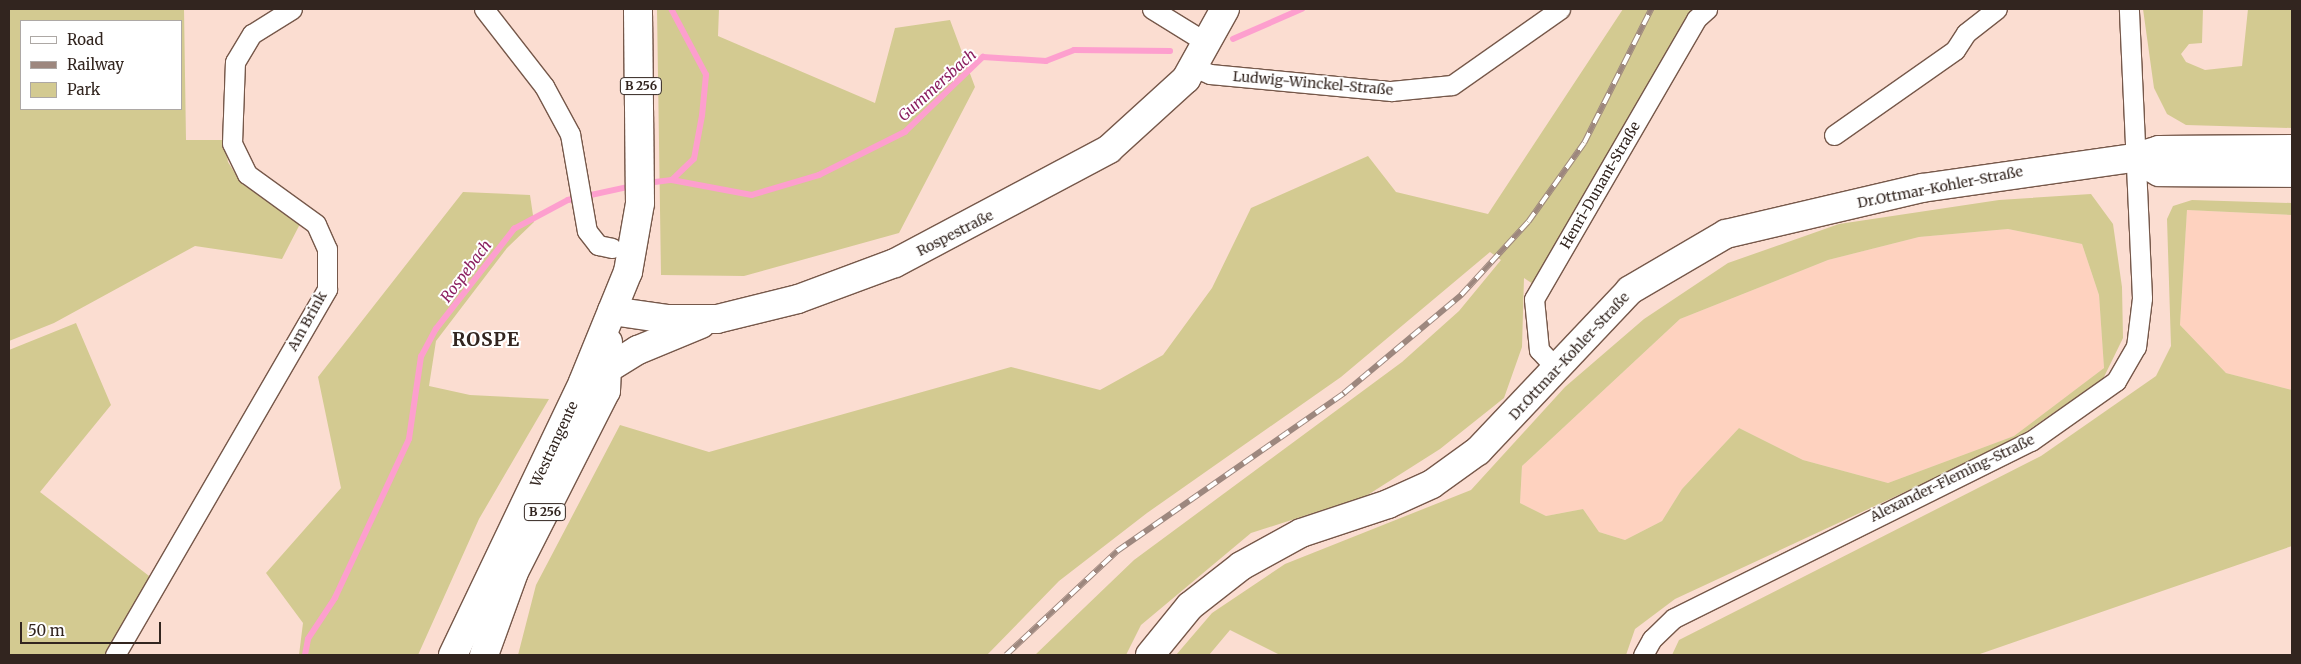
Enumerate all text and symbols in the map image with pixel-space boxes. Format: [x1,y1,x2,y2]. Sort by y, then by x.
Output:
legend [20,20,182,110]
text: Road [67,30,103,49]
water label: Gummersbach [894,45,980,125]
text: Railway [67,55,124,74]
street label: Ludwig-Winckel-Straße [1232,68,1394,98]
road number: B 256 [620,76,662,95]
text: Park [67,80,100,99]
street label: Henri-Dunant-Straße [1557,118,1643,252]
street label: Dr.Ottmar-Kohler-Straße [1856,163,2024,211]
street label: Rospestraße [914,207,996,259]
water label: Rospebach [437,236,495,306]
street label: Am Brink [284,288,330,354]
street label: Dr.Ottmar-Kohler-Straße [1505,289,1633,423]
district label: ROSPE [451,329,521,351]
street label: Westtangente [527,399,581,489]
street label: Alexander-Fleming-Straße [1867,431,2037,525]
road number: B 256 [524,502,566,522]
scale bar [22,612,164,644]
text: 50 m [28,621,65,640]

